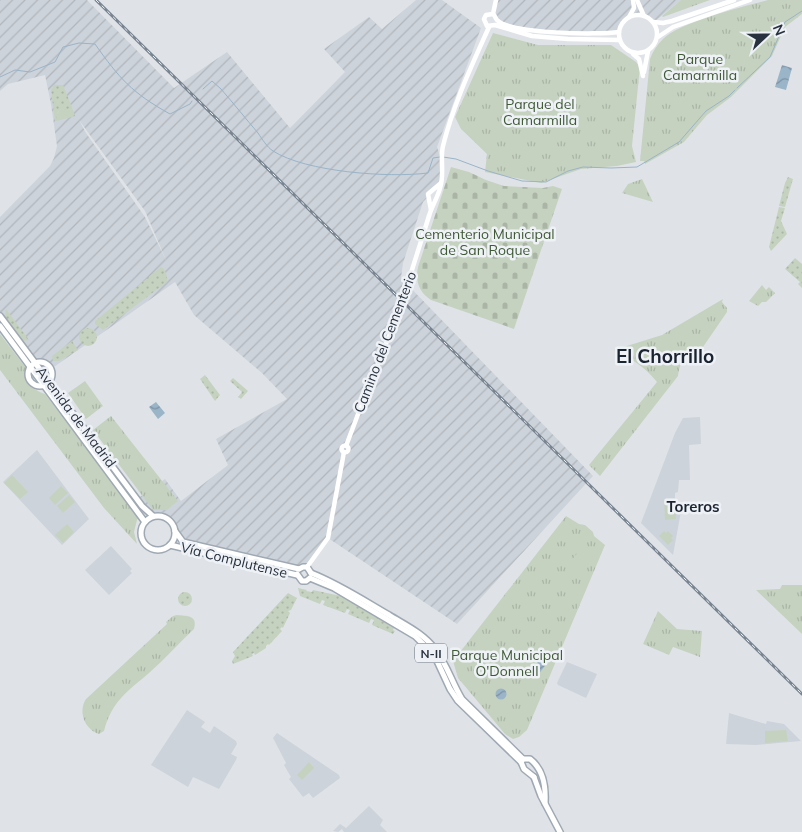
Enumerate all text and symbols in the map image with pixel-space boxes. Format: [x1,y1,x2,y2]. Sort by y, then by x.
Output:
north arrow [742,10,792,60]
text: N [769,22,789,38]
park label: Parque Camarmilla [663,50,737,84]
park label: Parque del Camarmilla [503,95,577,129]
park label: Cementerio Municipal de San Roque [415,225,555,259]
street label: Camino del Cementerio [350,269,420,415]
district label: El Chorrillo [616,344,714,368]
street label: Avenida de Madrid [32,363,120,471]
district label: Toreros [666,497,720,516]
street label: Vía Complutense [179,538,289,582]
road number: N-II [415,644,447,662]
park label: Parque Municipal O'Donnell [451,646,563,680]

